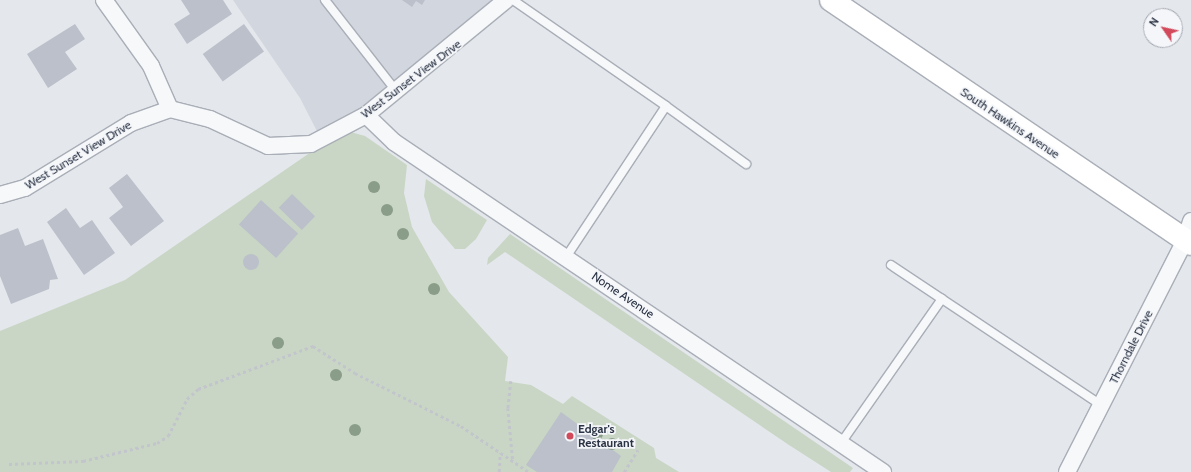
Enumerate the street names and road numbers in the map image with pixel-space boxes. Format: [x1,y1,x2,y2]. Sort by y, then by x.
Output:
street label: West Sunset View Drive [358,37,464,121]
street label: South Hawkins Avenue [958,85,1062,161]
street label: West Sunset View Drive [22,118,134,192]
street label: Nome Avenue [589,269,657,321]
street label: Thorndale Drive [1106,308,1156,386]

